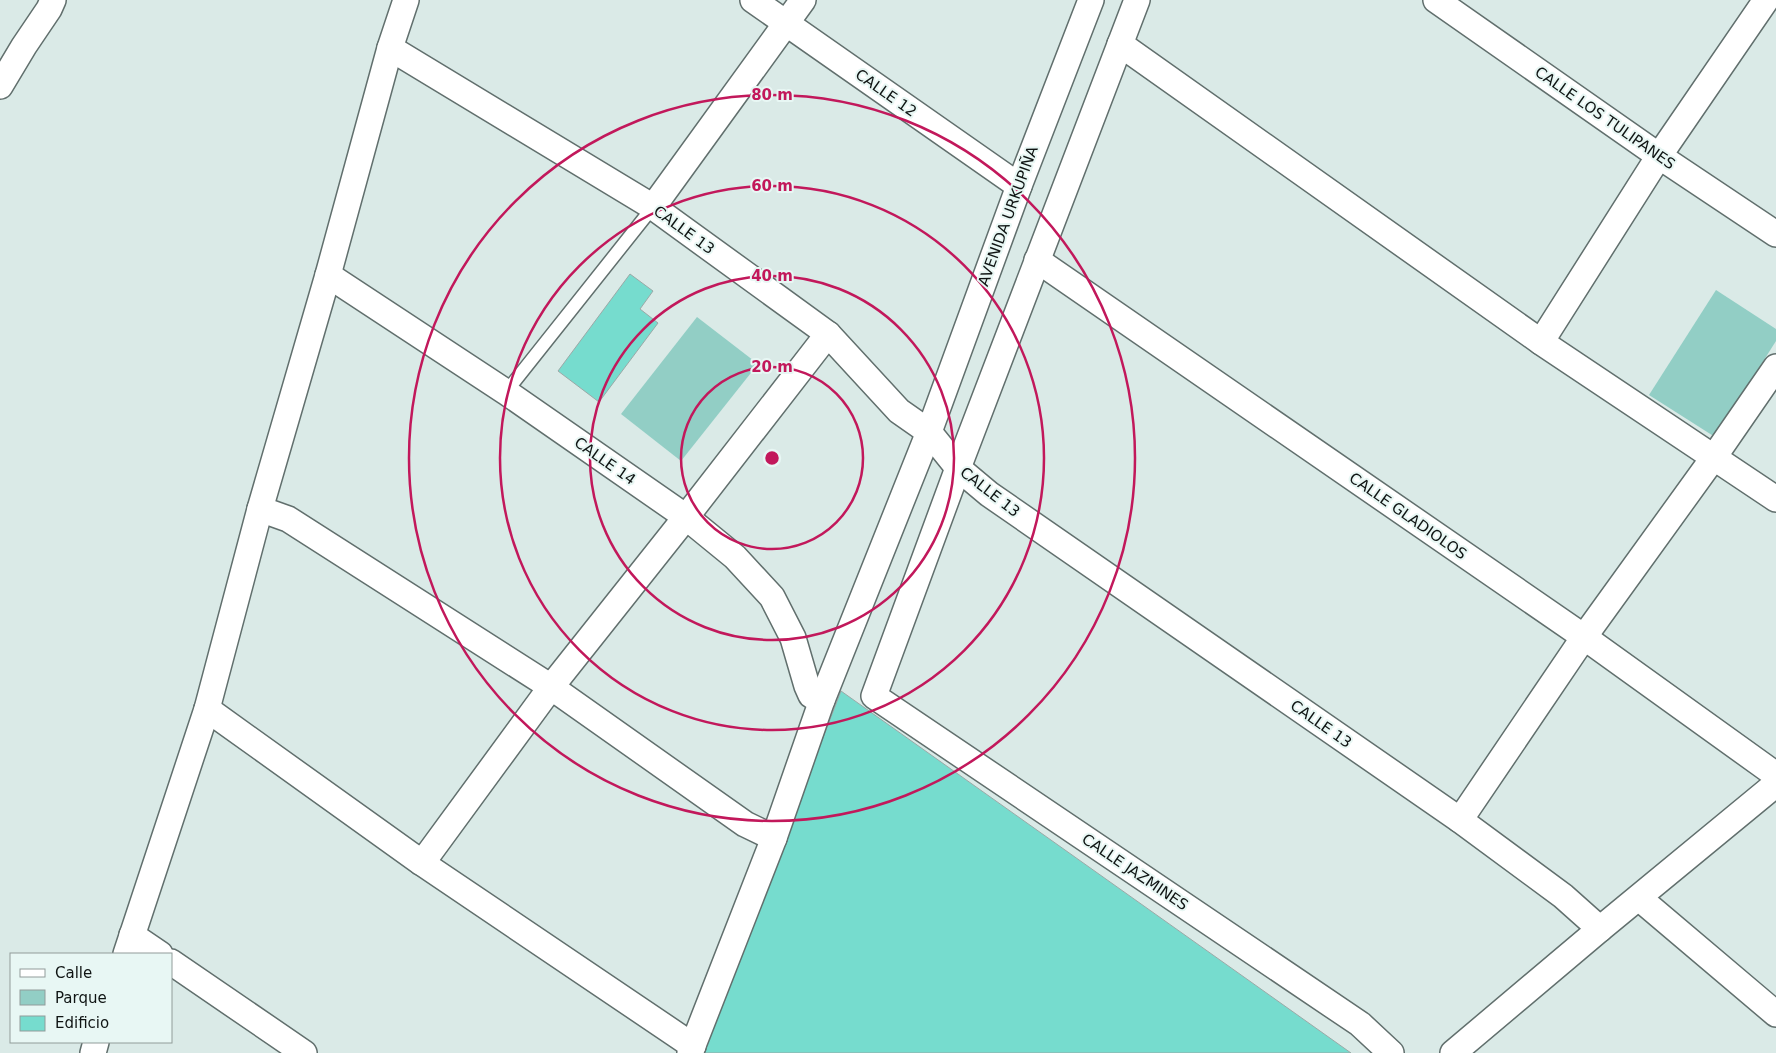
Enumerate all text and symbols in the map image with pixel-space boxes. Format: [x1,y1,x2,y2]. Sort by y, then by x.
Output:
street label: CALLE LOS TULIPANES [1531,63,1679,173]
street label: CALLE 12 [852,65,920,121]
text: 80 m [751,86,793,104]
street label: AVENIDA URKUPIÑA [973,142,1042,289]
text: 60 m [751,177,793,195]
street label: CALLE 13 [650,202,718,258]
text: 40 m [751,267,793,285]
text: 20 m [751,358,793,376]
street label: CALLE 14 [571,433,639,489]
centre of rings [763,449,781,467]
street label: CALLE 13 [957,463,1023,521]
street label: CALLE GLADIOLOS [1346,469,1470,563]
street label: CALLE 13 [1287,696,1355,752]
street label: CALLE JAZMINES [1079,830,1191,914]
legend [10,953,172,1043]
text: Calle [55,964,92,982]
text: Parque [55,989,107,1007]
text: Edificio [55,1014,109,1032]

